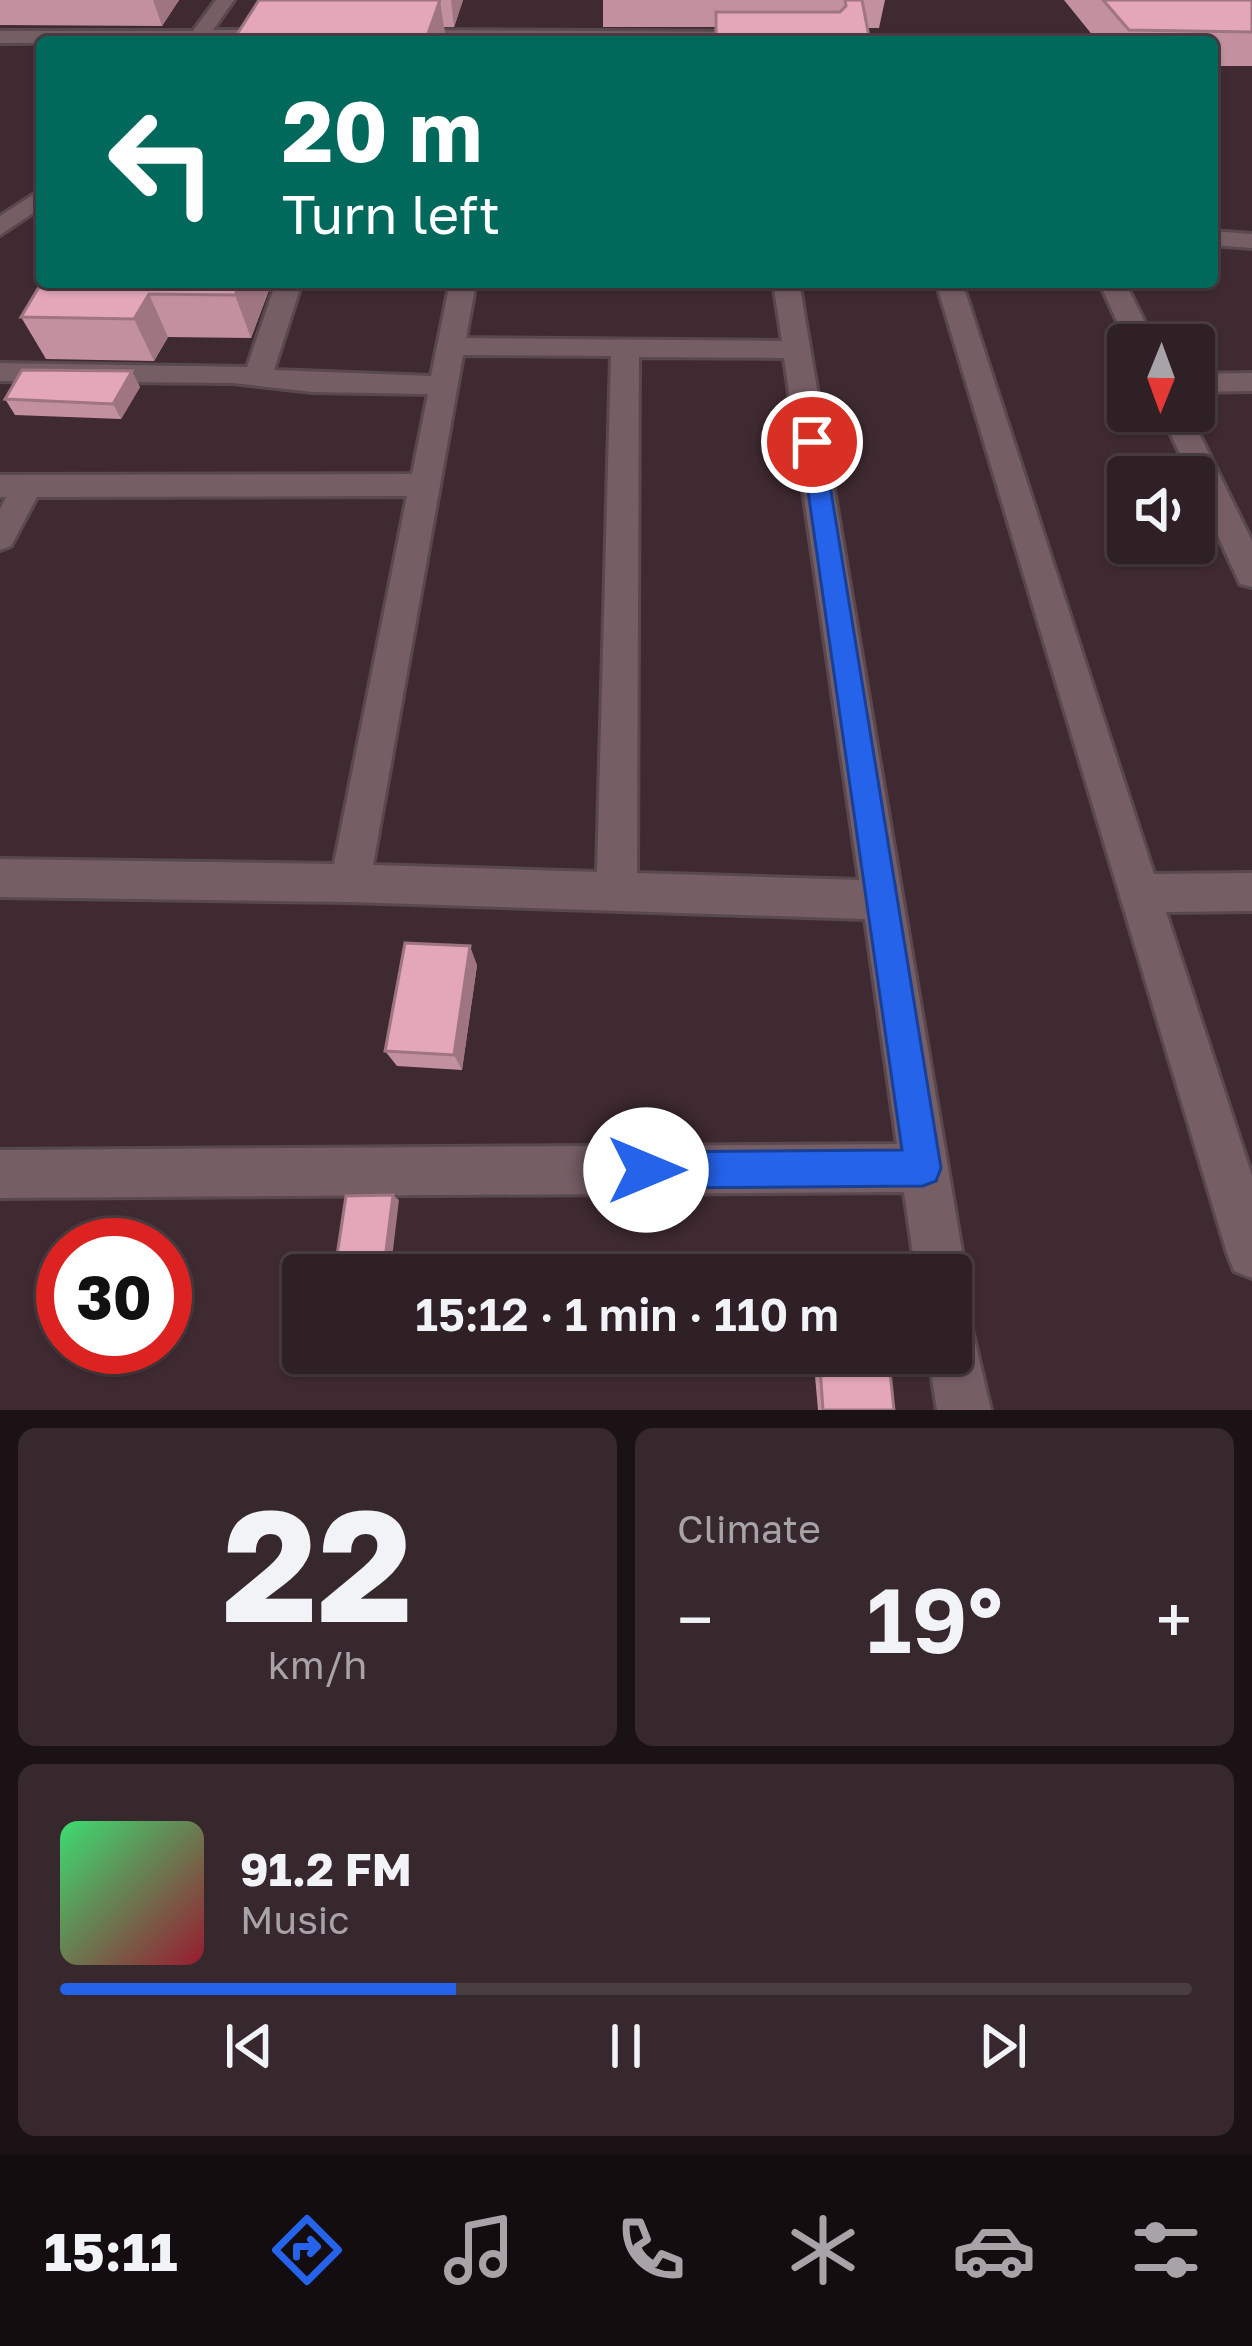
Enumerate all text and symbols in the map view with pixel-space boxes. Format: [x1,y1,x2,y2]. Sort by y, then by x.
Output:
text: 20 m [282,80,482,180]
icon: left [84,84,240,240]
text: Turn left [282,181,500,246]
north arrow [1107,324,1215,432]
map controls [1107,324,1215,564]
pin [761,391,863,493]
icon: arrive [779,409,845,475]
button: sound [1107,456,1215,564]
position arrow [583,1107,709,1233]
speed limit sign: 30 [36,1218,192,1374]
text: 15:12 · 1 min · 110 m [415,1287,839,1341]
text: 22 [222,1469,413,1656]
text: Climate [677,1505,821,1552]
text: 19° [866,1565,1003,1673]
text: − [677,1579,713,1659]
text: + [1156,1579,1192,1659]
text: km/h [268,1641,367,1688]
text: 91.2 FM [240,1842,412,1896]
text: Music [240,1896,350,1943]
icon: previous [216,2013,282,2079]
icon: pause [593,2013,659,2079]
icon: next [970,2013,1036,2079]
icon: directions [265,2208,349,2292]
icon: music [437,2208,521,2292]
icon: phone [609,2208,693,2292]
icon: climate [781,2208,865,2292]
icon: car [952,2208,1036,2292]
icon: filters [1124,2208,1208,2292]
text: 15:11 [44,2218,178,2283]

